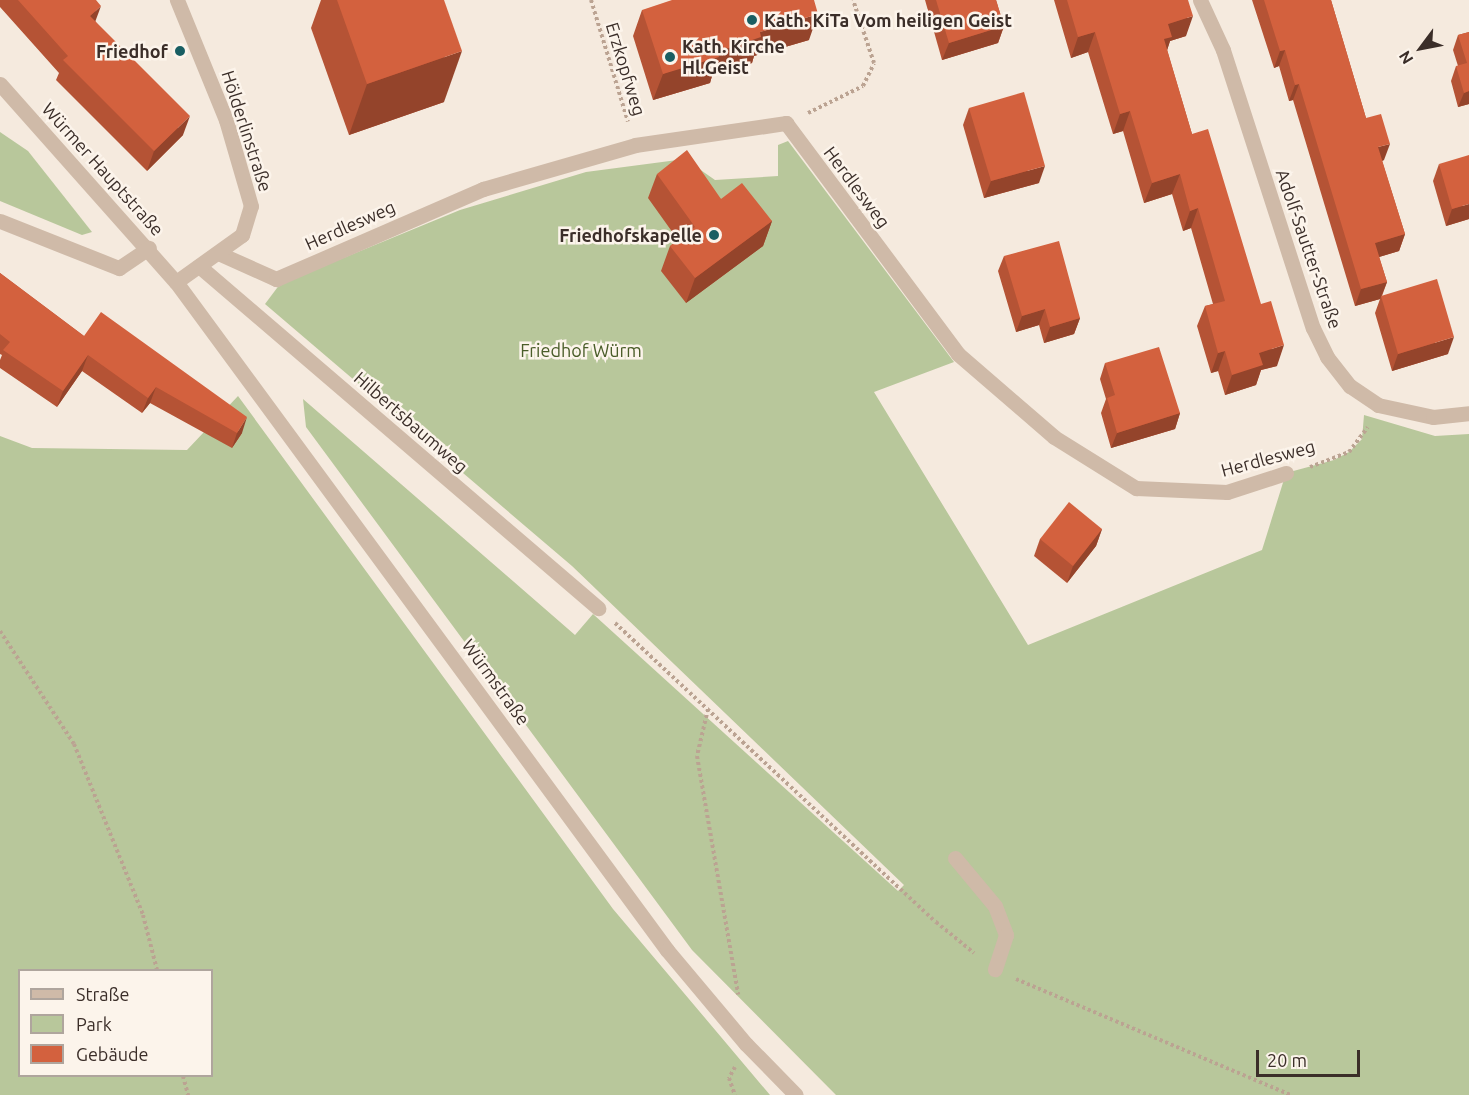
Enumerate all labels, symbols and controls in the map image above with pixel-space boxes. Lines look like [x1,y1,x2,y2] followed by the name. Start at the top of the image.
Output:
[764,9,1012,31] place label: Kath. KiTa Vom heiligen Geist
[745,13,759,27] marker: Kath. KiTa Vom heiligen Geist
[1391,18,1451,78] north arrow
[602,20,650,118] street label: Erzkopfweg
[682,36,785,78] place label: Kath. Kirche Hl.Geist
[96,40,168,62] place label: Friedhof
[173,44,187,58] marker: Friedhof
[1395,48,1417,67] text: N
[663,50,677,64] marker: Kath. Kirche Hl.Geist
[217,68,277,194] street label: Hölderlinstraße
[38,98,168,240] street label: Würmer Hauptstraße
[819,142,895,232] street label: Herdlesweg
[1272,166,1346,332] street label: Adolf-Sautter-Straße
[302,196,398,254] street label: Herdlesweg
[559,224,702,246] place label: Friedhofskapelle
[707,228,721,242] marker: Friedhofskapelle
[520,339,642,361] park label: Friedhof Würm
[350,367,472,477] street label: Hilbertsbaumweg
[1219,435,1317,481] street label: Herdlesweg
[458,635,534,729] street label: Würmstraße
[18,969,213,1077] legend
[76,984,129,1004] text: Straße
[76,1014,112,1034] text: Park
[1259,1038,1362,1076] scale bar
[76,1044,148,1064] text: Gebäude
[1267,1050,1307,1070] text: 20 m

